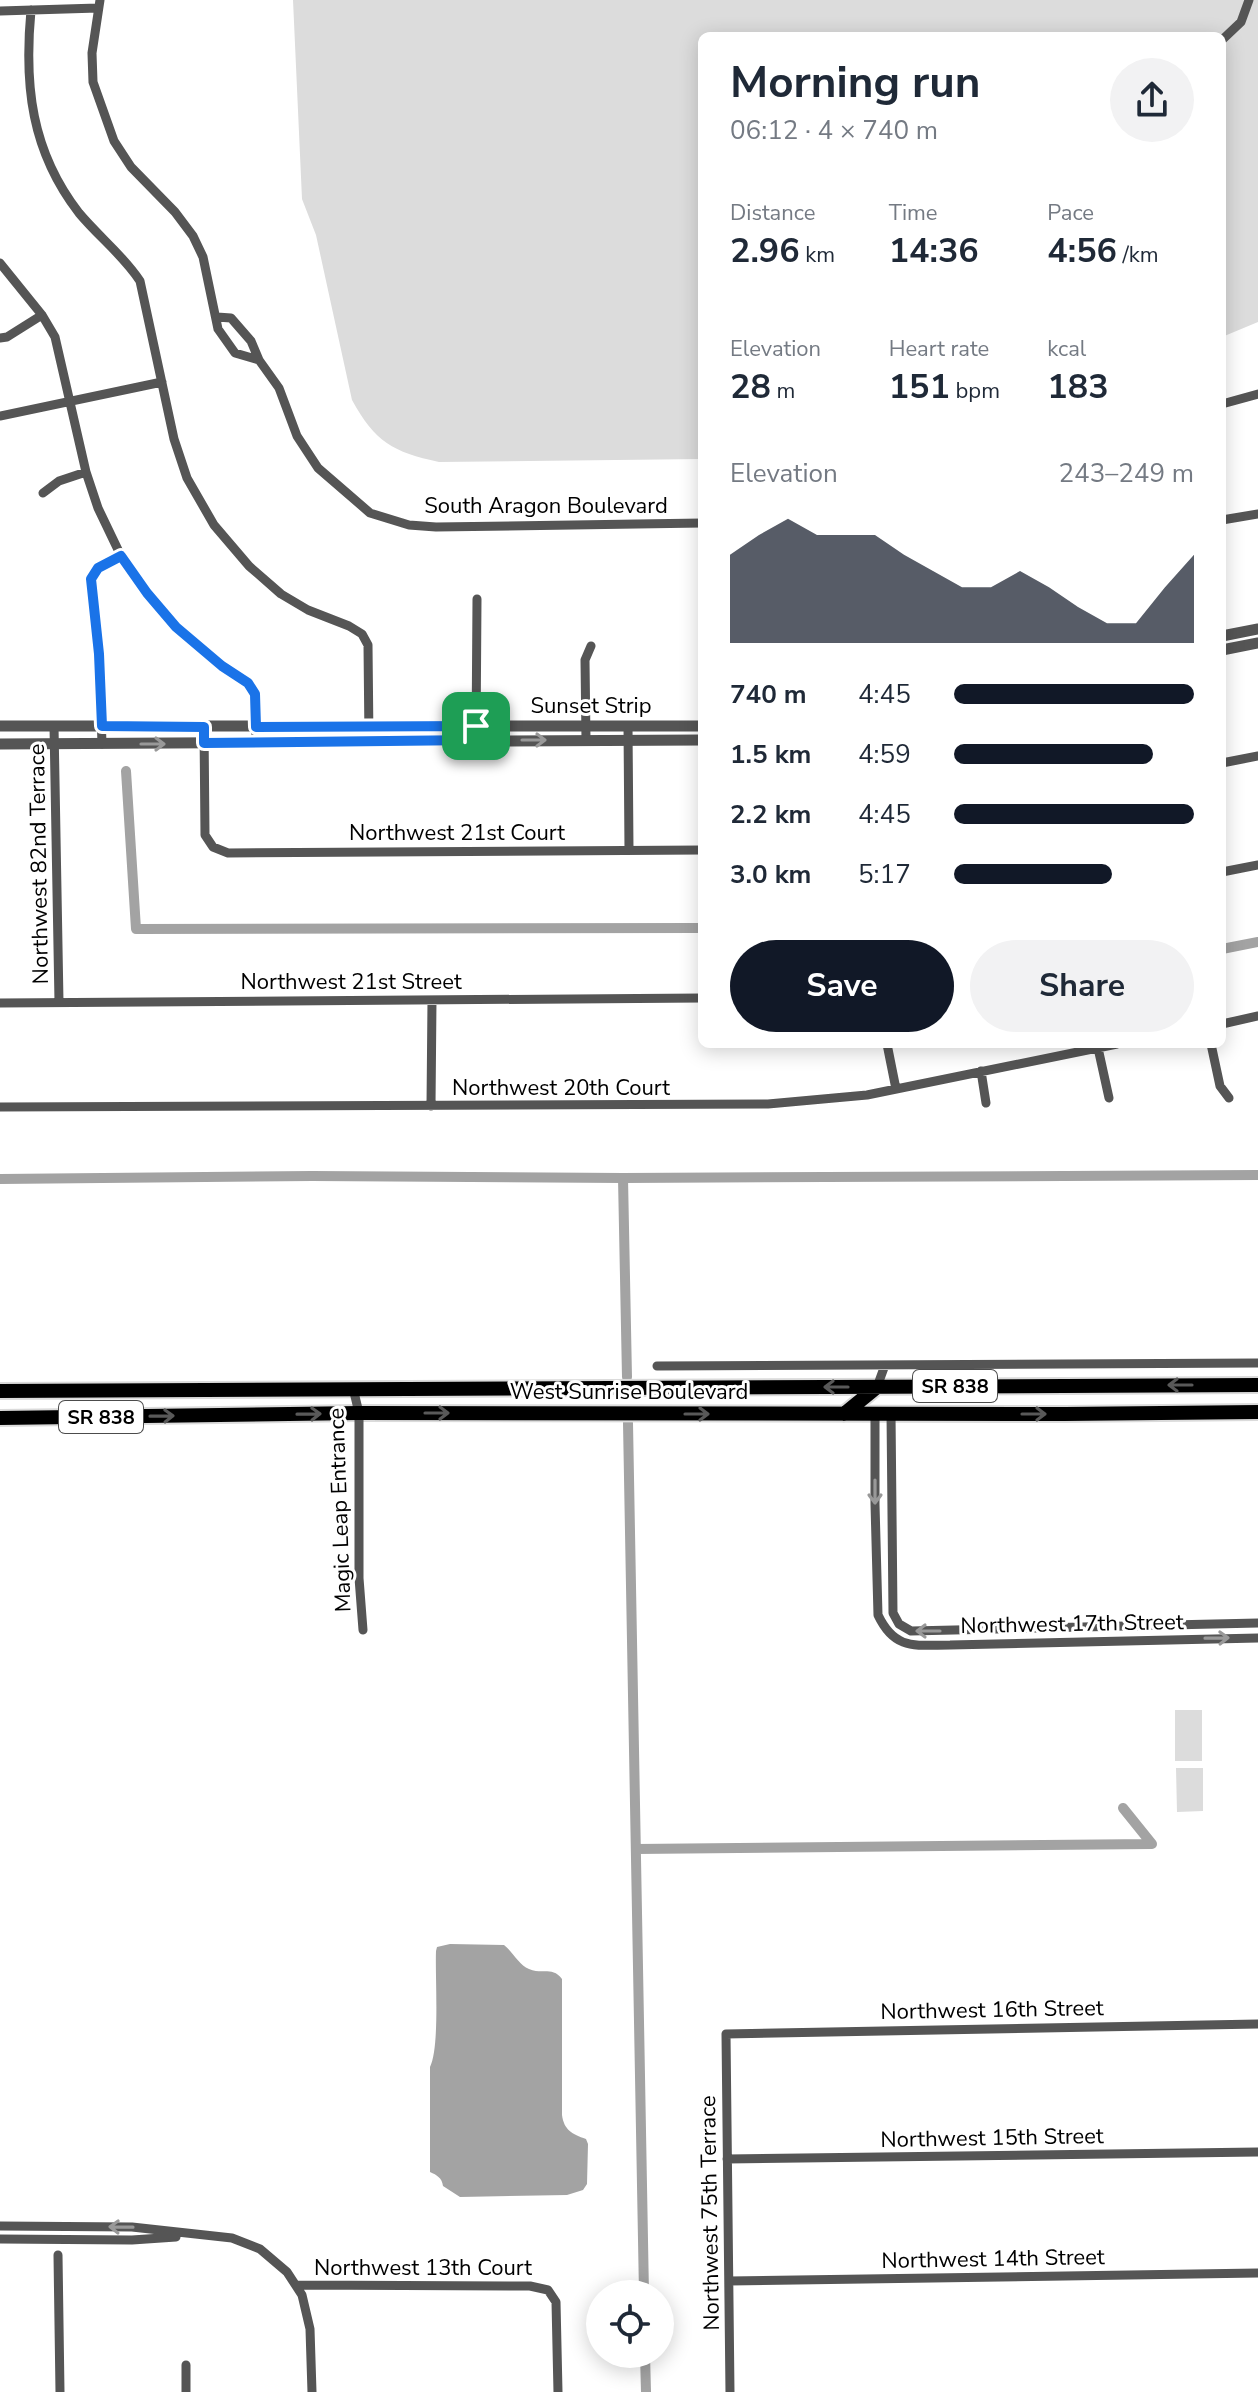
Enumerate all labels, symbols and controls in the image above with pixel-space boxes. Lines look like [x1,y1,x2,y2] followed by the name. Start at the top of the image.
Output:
[730,53,980,113] text: Morning run
[1110,58,1194,142] button: share
[730,113,938,148] text: 06:12 · 4 × 740 m
[730,198,815,228] text: Distance
[889,198,938,228] text: Time
[1047,198,1094,228] text: Pace
[730,228,800,274] text: 2.96
[889,228,979,274] text: 14:36
[1047,228,1117,274] text: 4:56
[800,240,835,270] text: km
[1117,240,1159,270] text: /km
[730,334,821,364] text: Elevation
[889,334,989,364] text: Heart rate
[1047,334,1086,364] text: kcal
[730,364,771,410] text: 28
[889,364,950,410] text: 151
[1047,364,1109,410] text: 183
[771,376,795,406] text: m
[950,376,1000,406] text: bpm
[730,456,838,491] text: Elevation
[1058,456,1194,491] text: 243–249 m
[424,491,668,521] street label: South Aragon Boulevard
[730,677,807,712] text: 740 m
[858,677,911,712] text: 4:45
[531,691,652,721] street label: Sunset Strip
[442,692,510,760] pin
[454,704,498,748] icon: arrive
[520,732,547,748] one-way arrow
[139,736,166,751] one-way arrow
[730,737,811,772] text: 1.5 km
[858,737,911,772] text: 4:59
[22,743,56,985] street label: Northwest 82nd Terrace
[730,797,811,832] text: 2.2 km
[858,797,911,832] text: 4:45
[349,818,565,848] street label: Northwest 21st Court
[730,857,811,892] text: 3.0 km
[858,857,911,892] text: 5:17
[730,940,954,1032] button: Save
[970,940,1194,1032] button: Share
[240,967,462,997] street label: Northwest 21st Street
[452,1073,670,1103] street label: Northwest 20th Court
[913,1370,997,1402] road number: SR 838
[510,1377,748,1407] street label: West Sunrise Boulevard
[1167,1377,1194,1393] one-way arrow
[823,1379,850,1395] one-way arrow
[59,1401,143,1433] road number: SR 838
[423,1405,450,1421] one-way arrow
[295,1406,322,1422] one-way arrow
[683,1406,710,1422] one-way arrow
[1020,1406,1047,1422] one-way arrow
[321,1407,359,1613] street label: Magic Leap Entrance
[148,1408,175,1424] one-way arrow
[867,1478,883,1505] one-way arrow
[960,1607,1184,1641] street label: Northwest 17th Street
[915,1623,942,1639] one-way arrow
[1203,1631,1230,1646] one-way arrow
[880,1993,1104,2027] street label: Northwest 16th Street
[693,2095,727,2331] street label: Northwest 75th Terrace
[880,2121,1104,2155] street label: Northwest 15th Street
[108,2219,135,2235] one-way arrow
[881,2242,1105,2276] street label: Northwest 14th Street
[314,2253,532,2283] street label: Northwest 13th Court
[586,2280,674,2368] map controls
[586,2280,674,2368] button: locate

